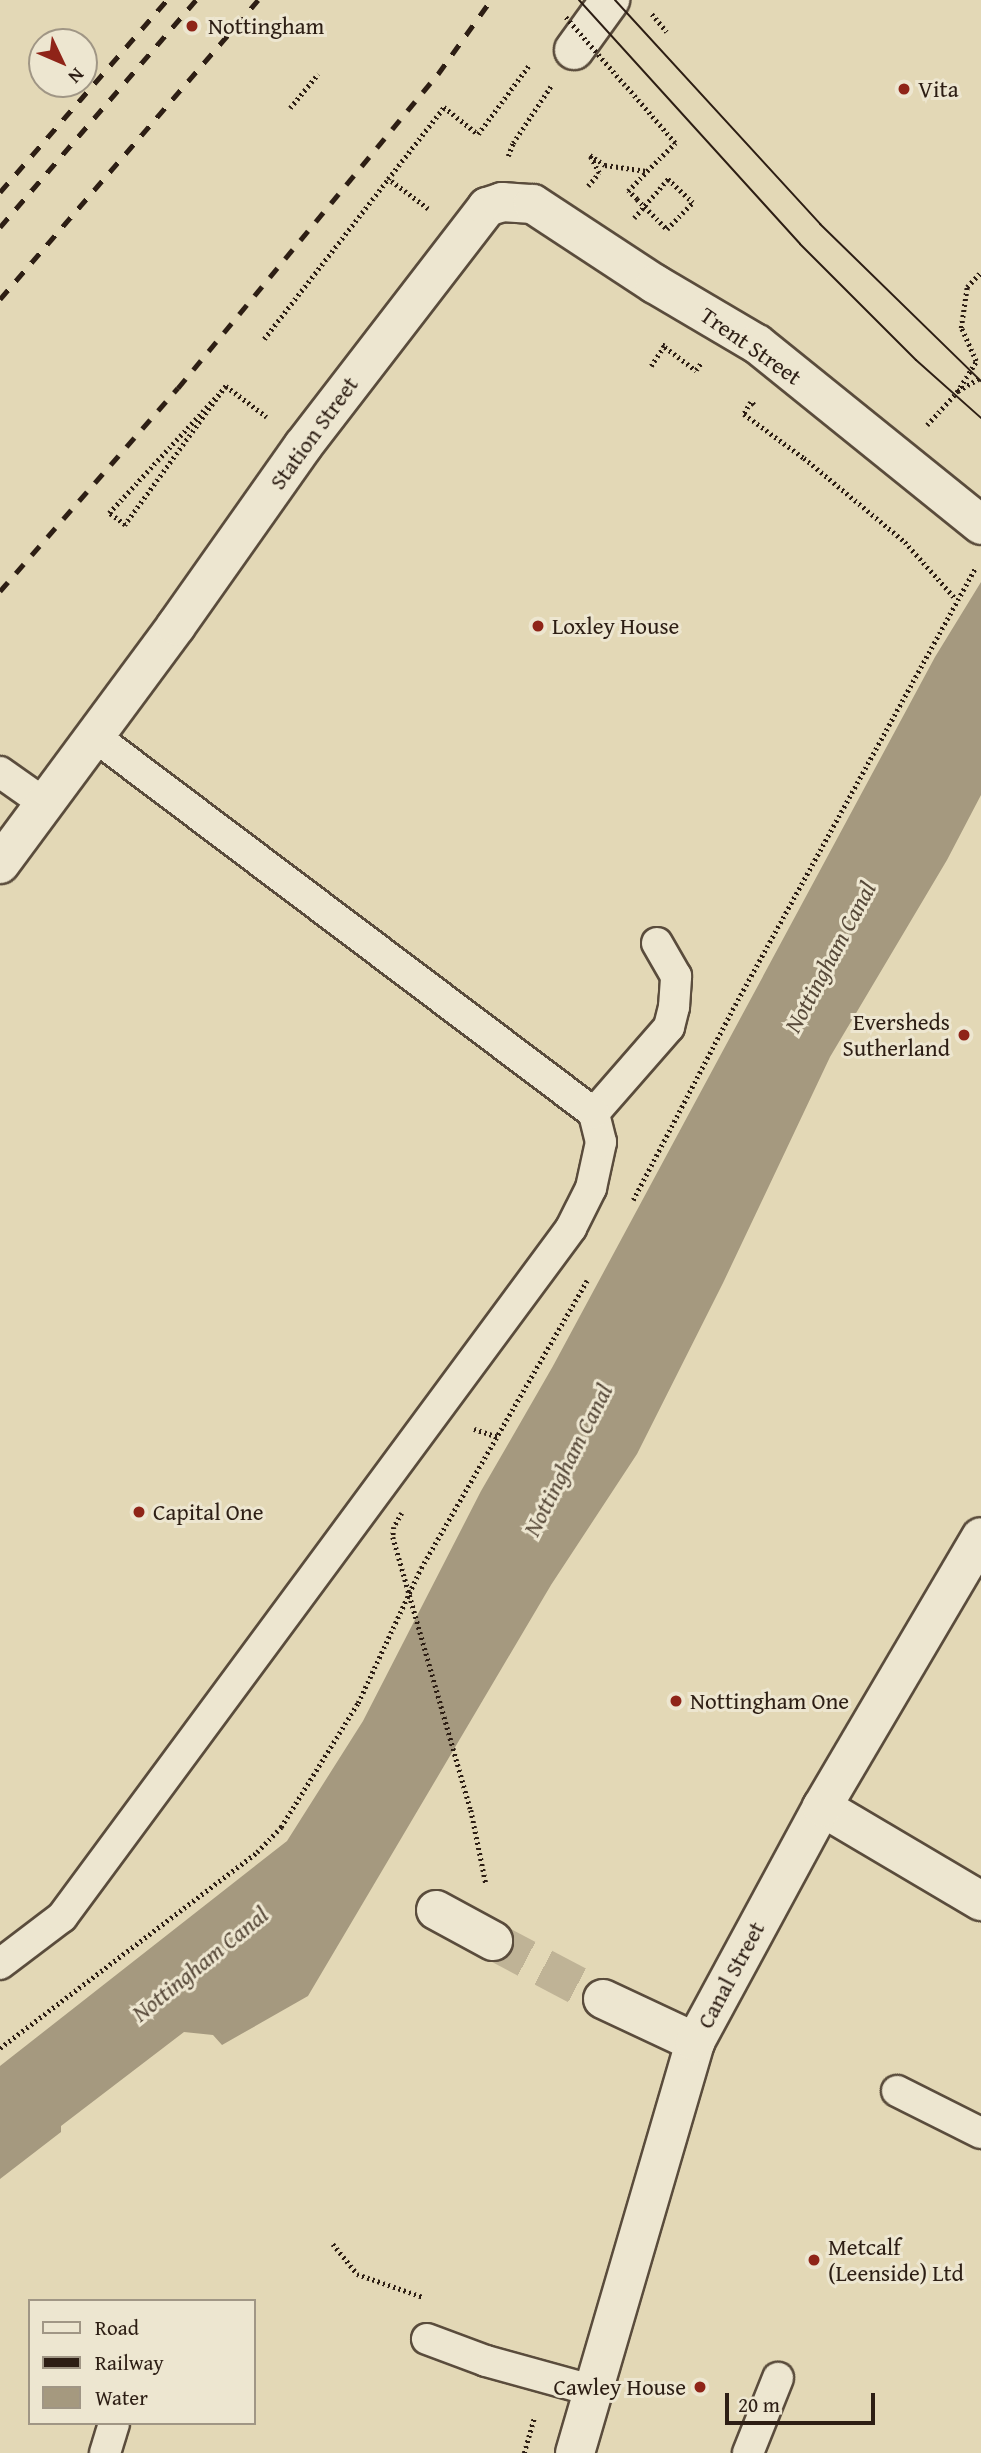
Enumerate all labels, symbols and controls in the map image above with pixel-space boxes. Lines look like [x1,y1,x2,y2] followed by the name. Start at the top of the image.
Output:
[208,12,324,40] place label: Nottingham
[182,16,202,36] marker: Nottingham
[28,28,98,98] north arrow
[62,62,91,90] text: N
[918,75,959,103] place label: Vita
[896,81,912,97] marker: Vita
[695,301,807,391] street label: Trent Street
[264,371,364,495] street label: Station Street
[552,612,679,640] place label: Loxley House
[530,618,546,634] marker: Loxley House
[778,877,882,1037] water label: Nottingham Canal
[843,1008,950,1062] place label: Eversheds Sutherland
[956,1027,972,1043] marker: Eversheds Sutherland
[517,1379,619,1541] water label: Nottingham Canal
[153,1498,263,1526] place label: Capital One
[131,1504,147,1520] marker: Capital One
[690,1687,849,1715] place label: Nottingham One
[668,1693,684,1709] marker: Nottingham One
[126,1900,274,2028] water label: Nottingham Canal
[691,1917,771,2033] street label: Canal Street
[828,2233,964,2287] place label: Metcalf (Leenside) Ltd
[806,2252,822,2268] marker: Metcalf (Leenside) Ltd
[28,2299,256,2425] legend
[95,2312,139,2343] text: Road
[95,2347,164,2378] text: Railway
[554,2373,686,2401] place label: Cawley House
[692,2379,708,2395] marker: Cawley House
[729,2380,880,2424] scale bar
[95,2382,148,2413] text: Water
[738,2389,780,2420] text: 20 m

